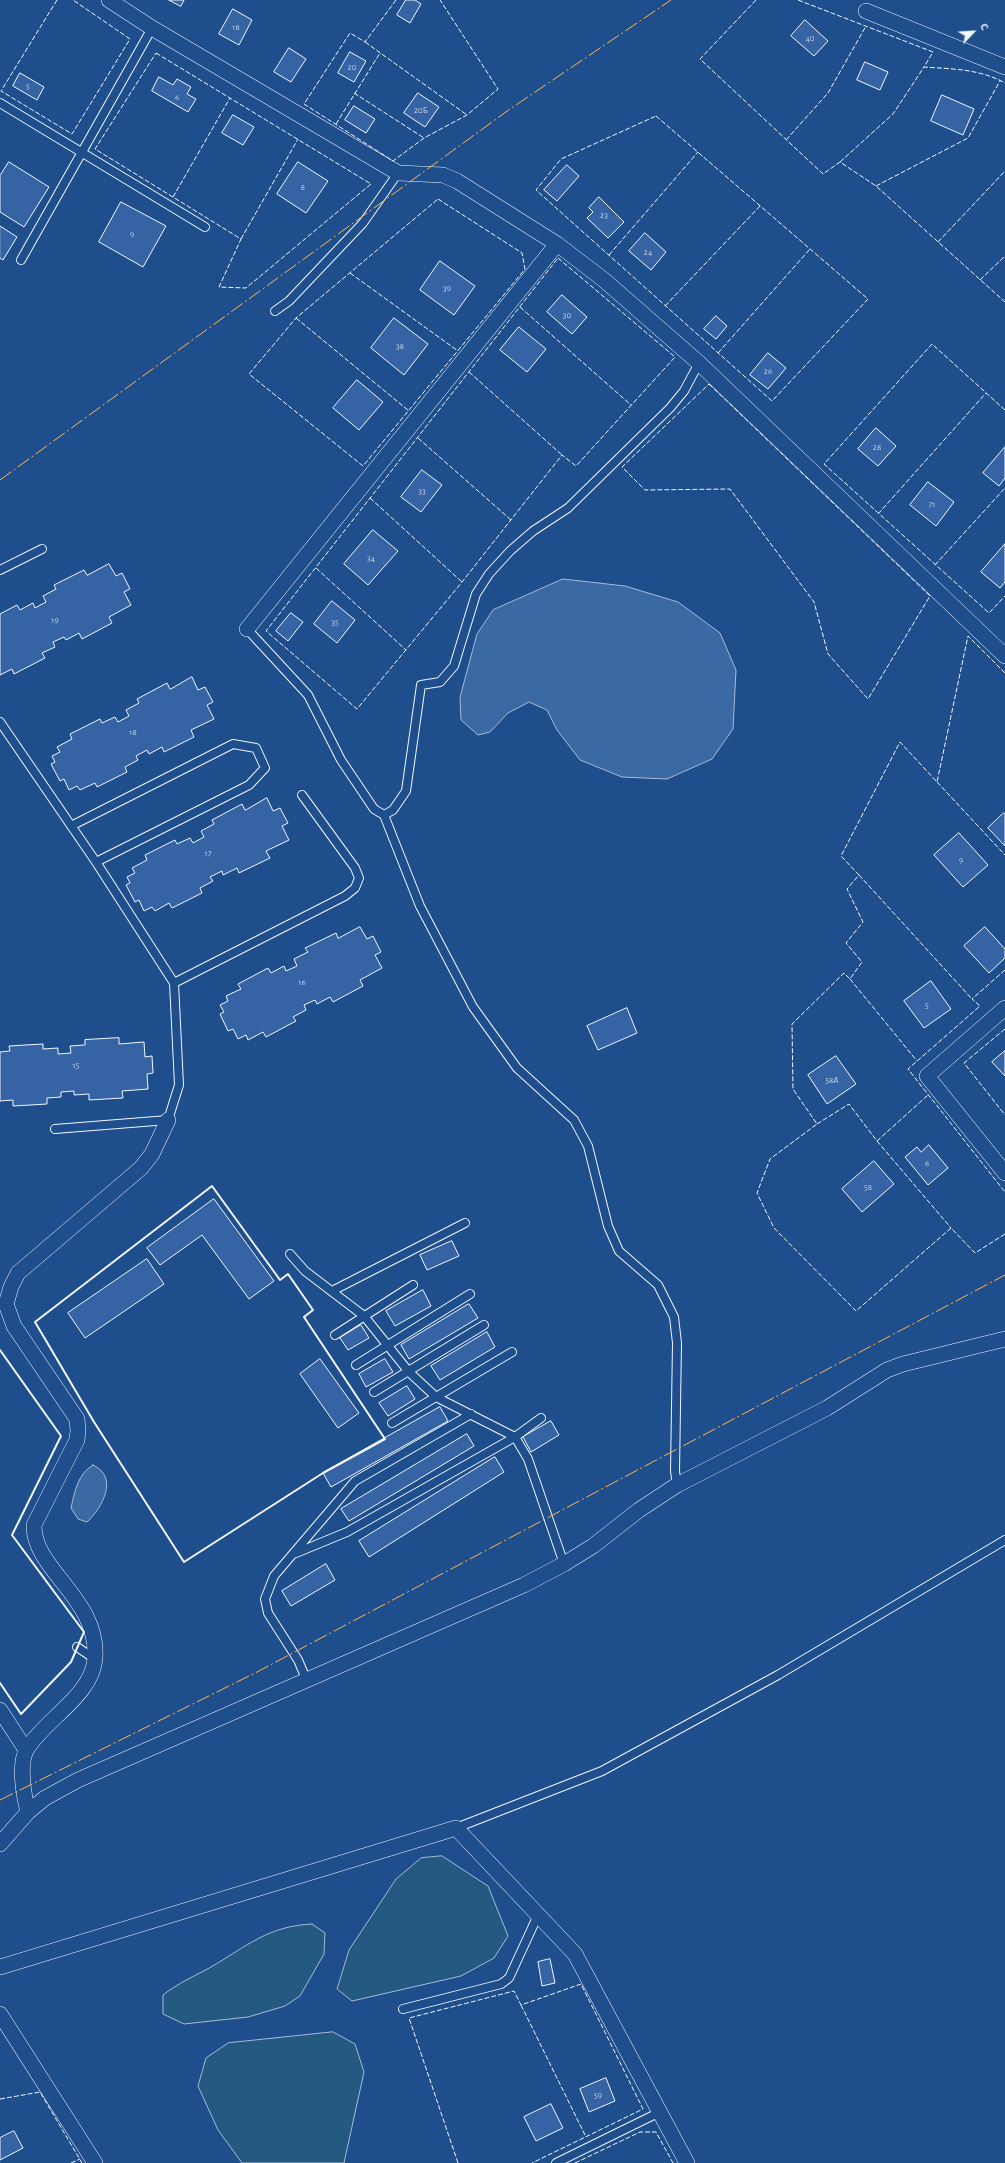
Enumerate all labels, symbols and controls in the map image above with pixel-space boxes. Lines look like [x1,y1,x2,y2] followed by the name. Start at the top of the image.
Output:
[953,12,993,52] north arrow
[232,22,240,32] house number: 18
[978,22,991,32] text: С
[805,33,815,43] house number: 40
[348,62,356,72] house number: 20
[26,81,30,91] house number: 5
[175,92,179,102] house number: 6
[414,105,428,115] house number: 20Б
[301,182,305,192] house number: 8
[600,210,608,220] house number: 23
[130,229,134,239] house number: 9
[644,247,652,257] house number: 24
[443,283,451,293] house number: 39
[563,310,571,320] house number: 30
[396,341,404,351] house number: 38
[764,366,772,376] house number: 26
[873,442,881,452] house number: 28
[418,486,426,496] house number: 33
[929,499,935,509] house number: 71
[367,553,375,563] house number: 34
[51,615,59,625] house number: 19
[331,617,339,627] house number: 35
[129,727,137,737] house number: 18
[205,848,211,858] house number: 17
[959,855,963,865] house number: 9
[298,977,306,987] house number: 16
[925,1000,929,1010] house number: 5
[73,1060,79,1070] house number: 15
[825,1075,839,1085] house number: 58А
[925,1158,929,1168] house number: 6
[864,1182,872,1192] house number: 58
[594,2090,602,2100] house number: 59

